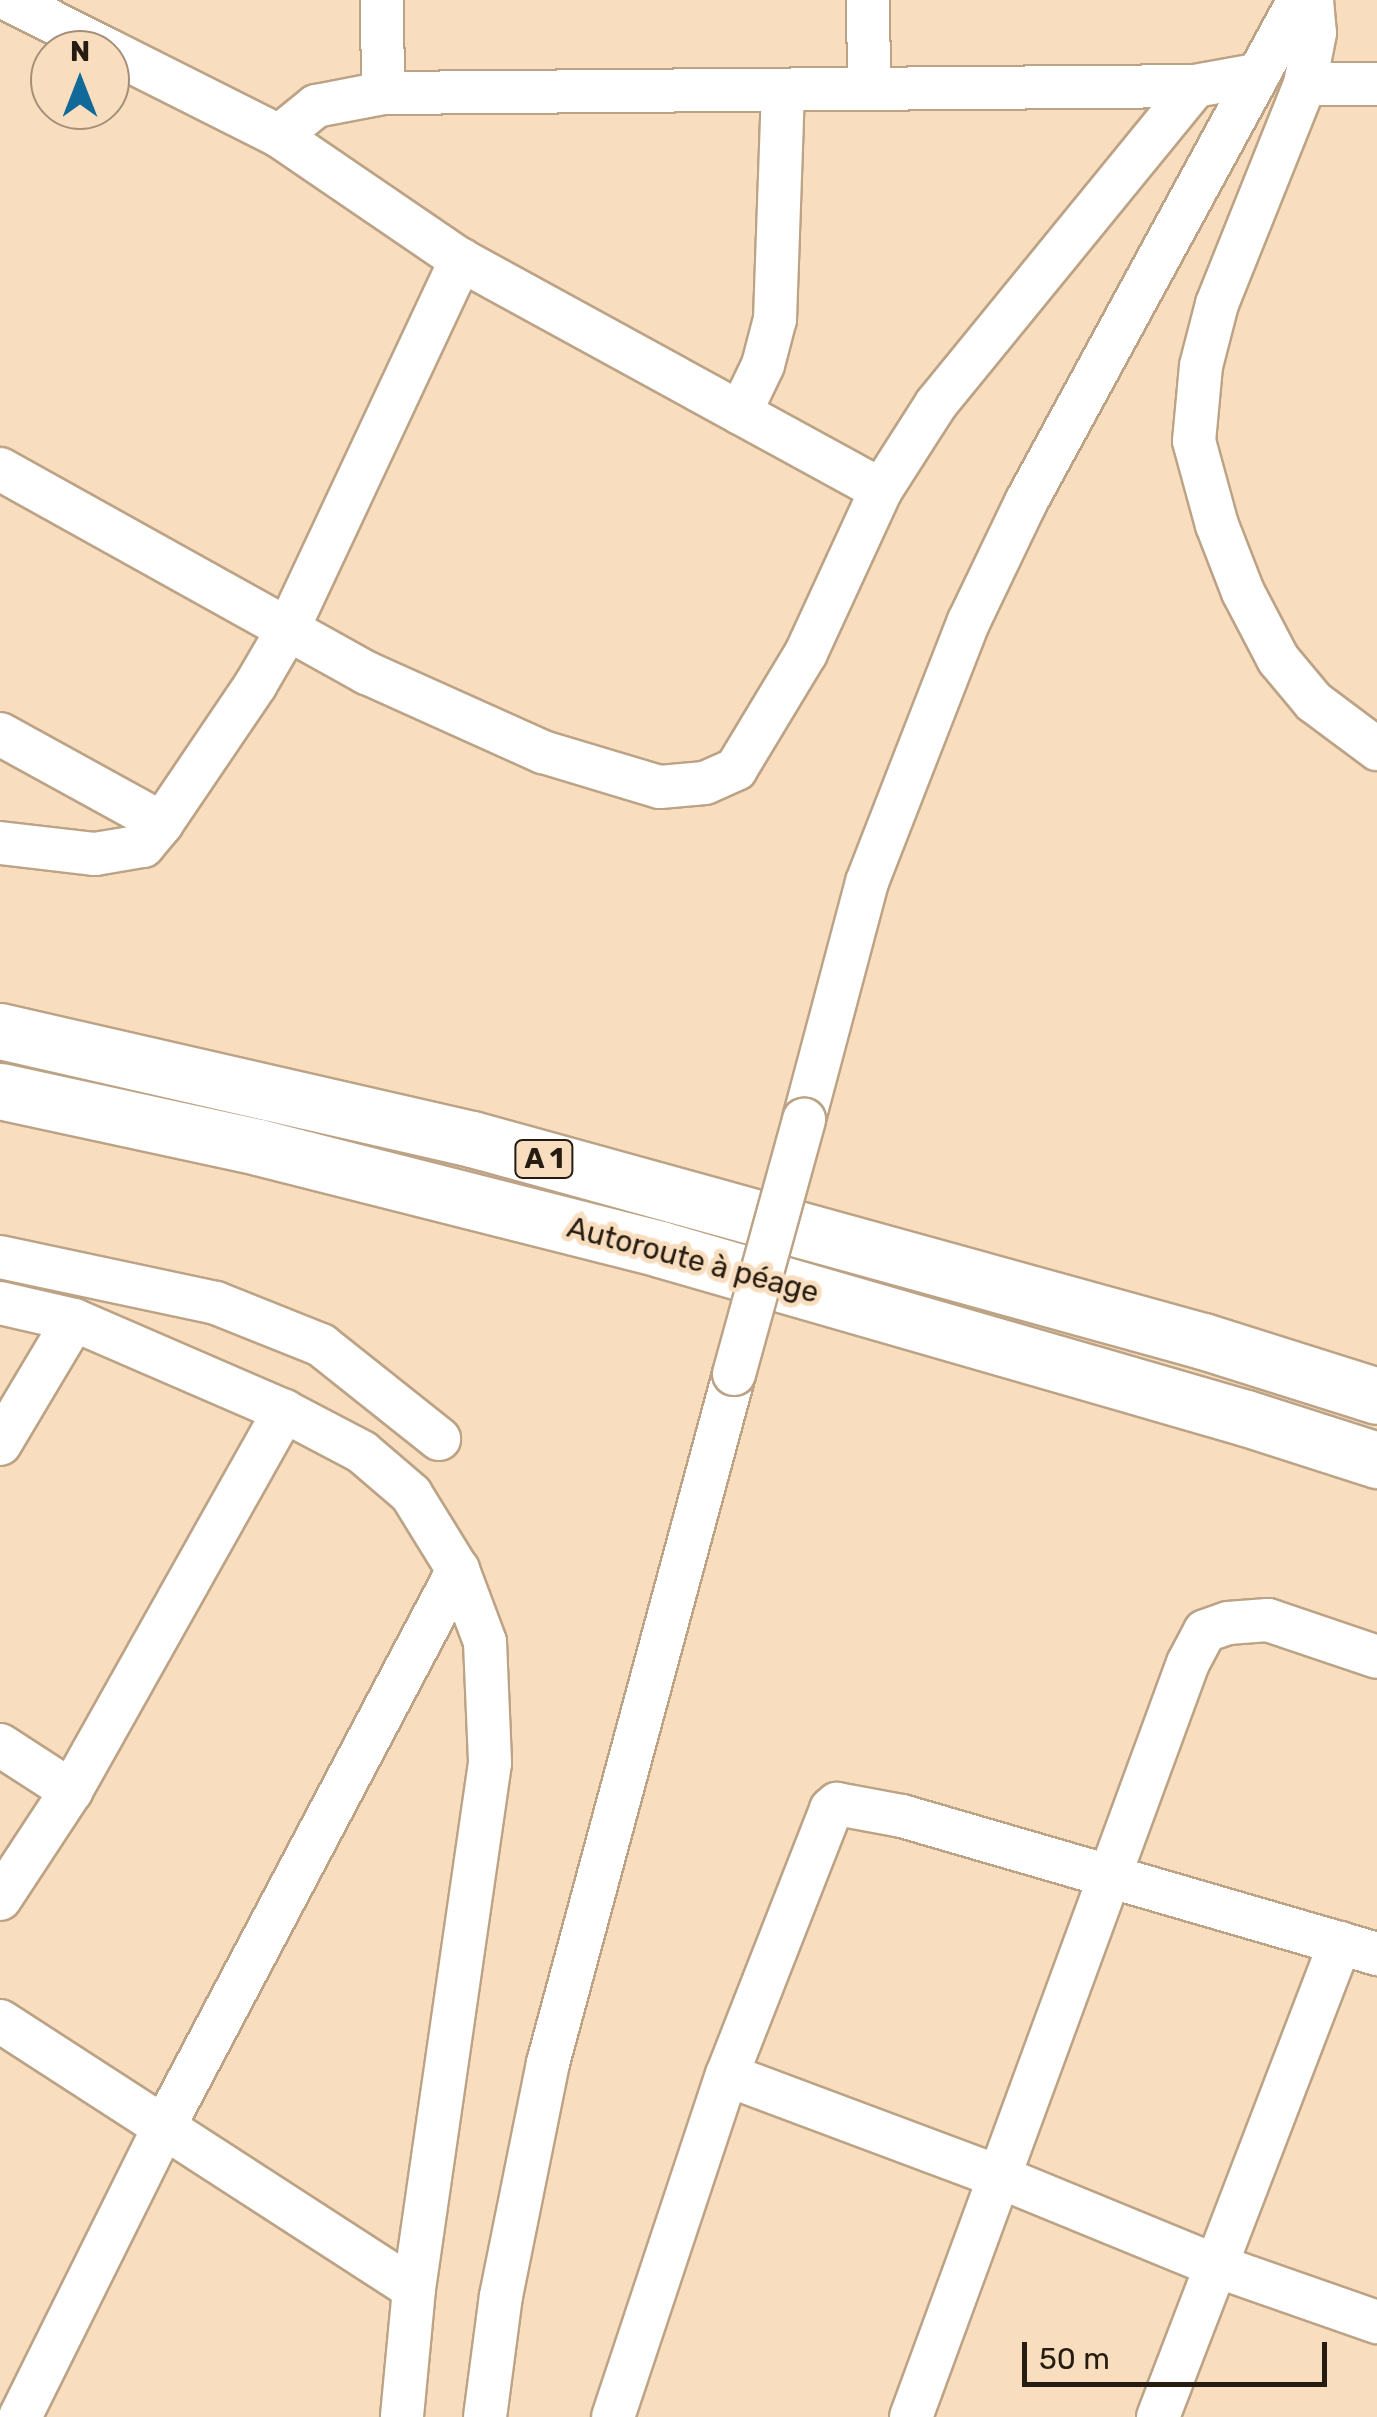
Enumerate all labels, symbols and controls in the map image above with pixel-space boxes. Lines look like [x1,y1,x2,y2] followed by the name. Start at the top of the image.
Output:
[30,30,130,130] north arrow
[70,35,90,68] text: N
[514,1136,574,1182] road number: A 1
[563,1209,823,1311] street label: Autoroute à péage
[1027,2322,1332,2384] scale bar
[1039,2341,1110,2377] text: 50 m

